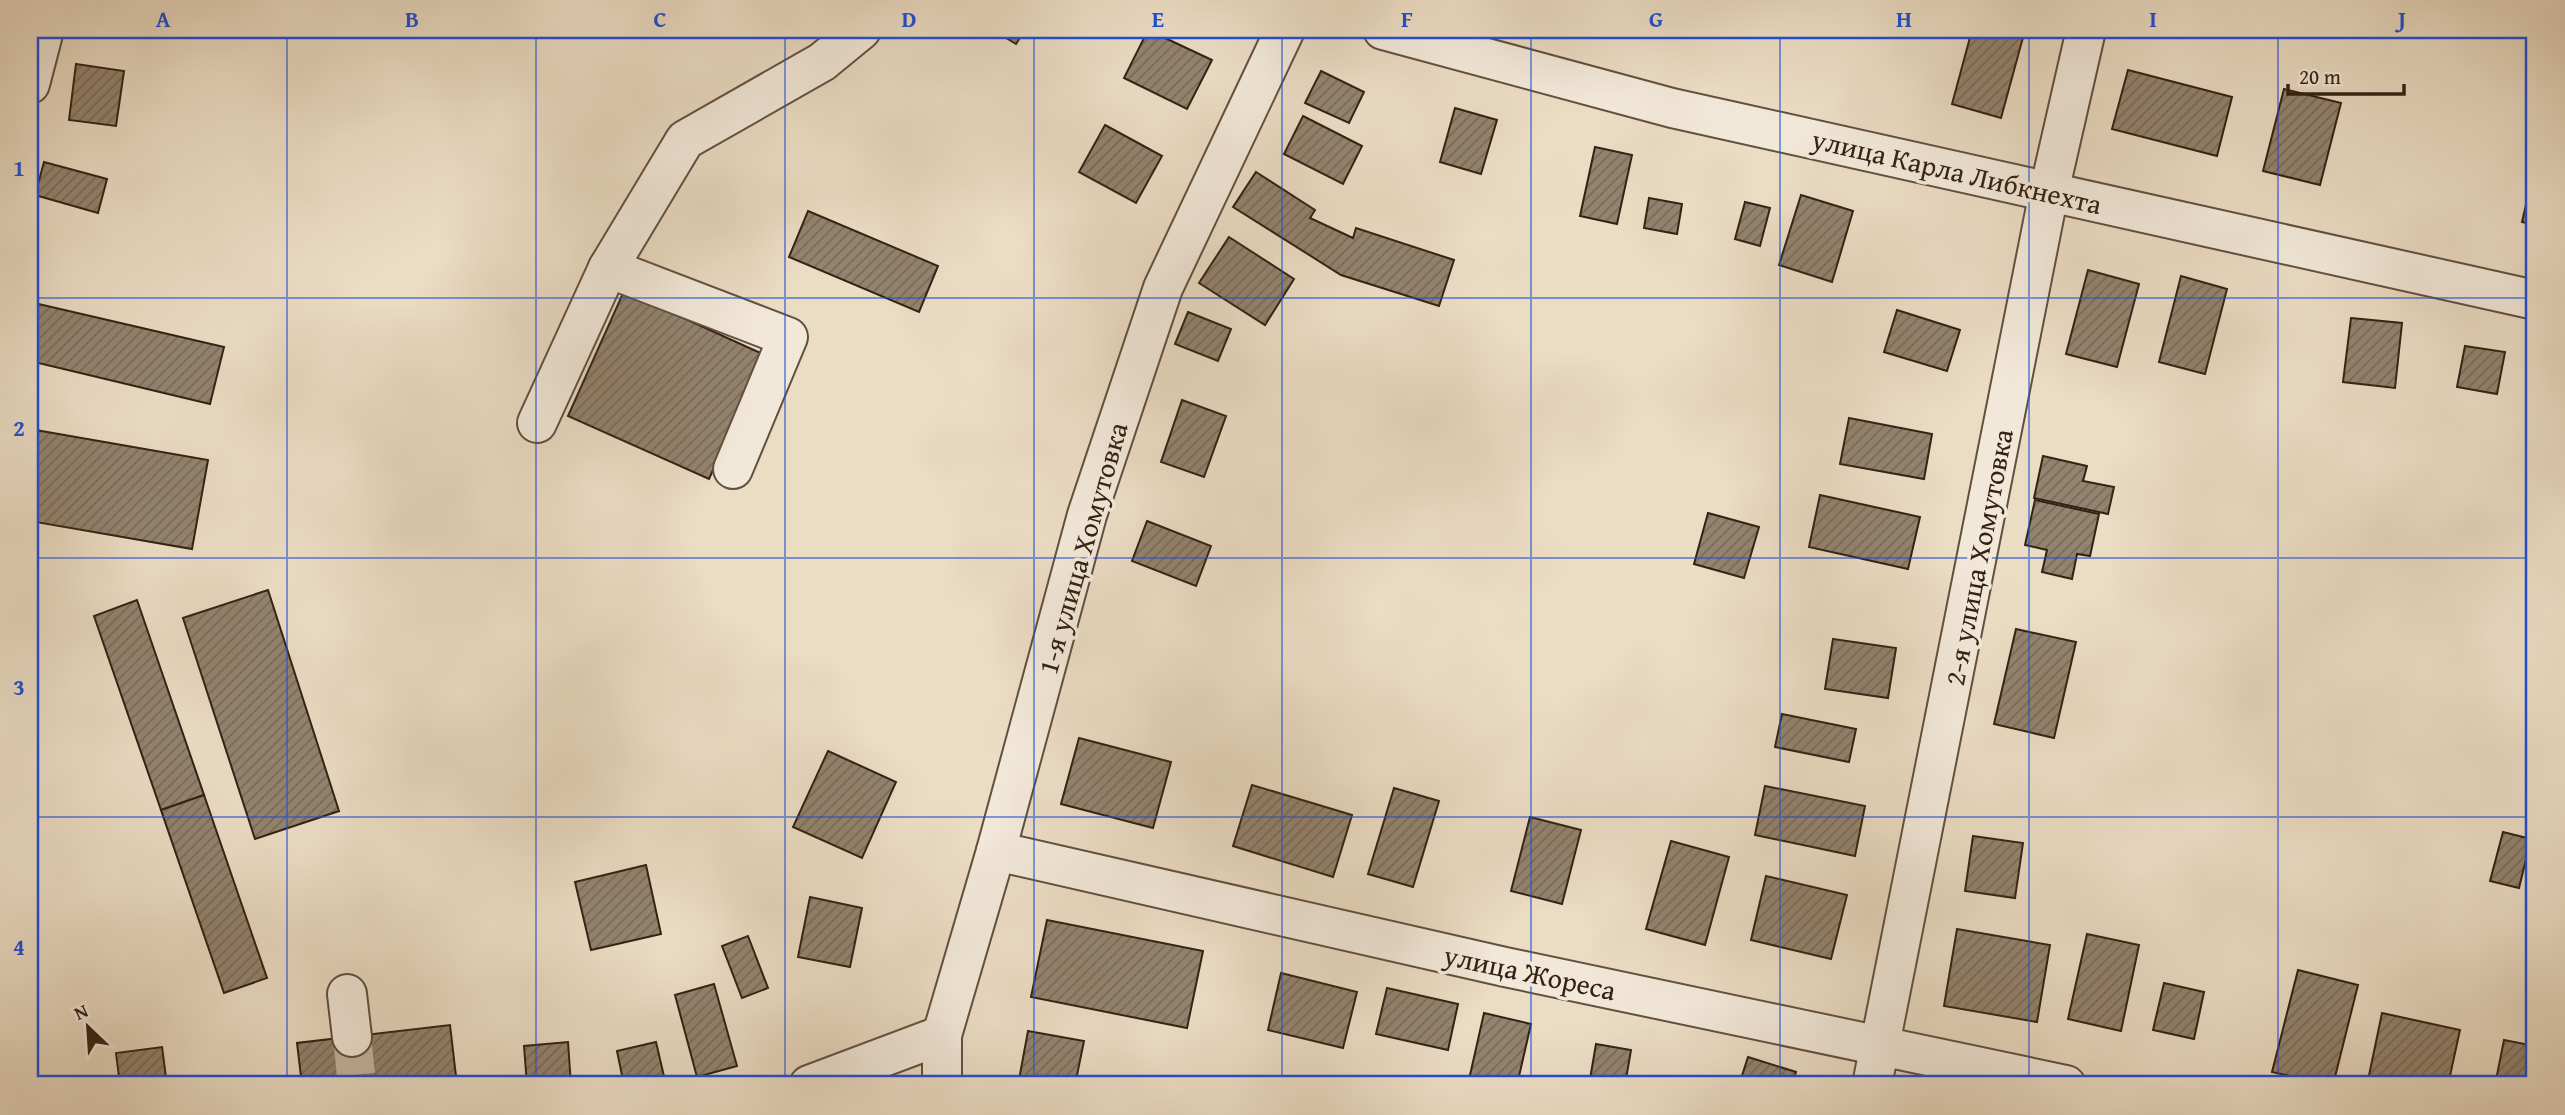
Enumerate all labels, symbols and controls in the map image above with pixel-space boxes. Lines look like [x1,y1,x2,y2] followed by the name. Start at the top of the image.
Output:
[156,2,171,35] text: A
[405,2,419,35] text: B
[653,2,667,35] text: C
[902,2,917,35] text: D
[1152,2,1164,35] text: E
[1401,2,1413,35] text: F
[1649,2,1663,35] text: G
[1896,2,1912,35] text: H
[2149,2,2157,35] text: I
[2394,2,2406,35] text: J
[2288,52,2404,96] scale bar
[2299,61,2341,92] text: 20 m
[1807,117,2107,224] street label: улица Карла Либкнехта
[13,151,25,184] text: 1
[13,411,25,444] text: 2
[1026,416,1138,679] street label: 1-я улица Хомутовка
[1933,425,2023,689] street label: 2-я улица Хомутовка
[13,670,25,703] text: 3
[13,930,25,963] text: 4
[1439,934,1620,1010] street label: улица Жореса
[52,992,122,1062] north arrow
[69,996,93,1027] text: N

